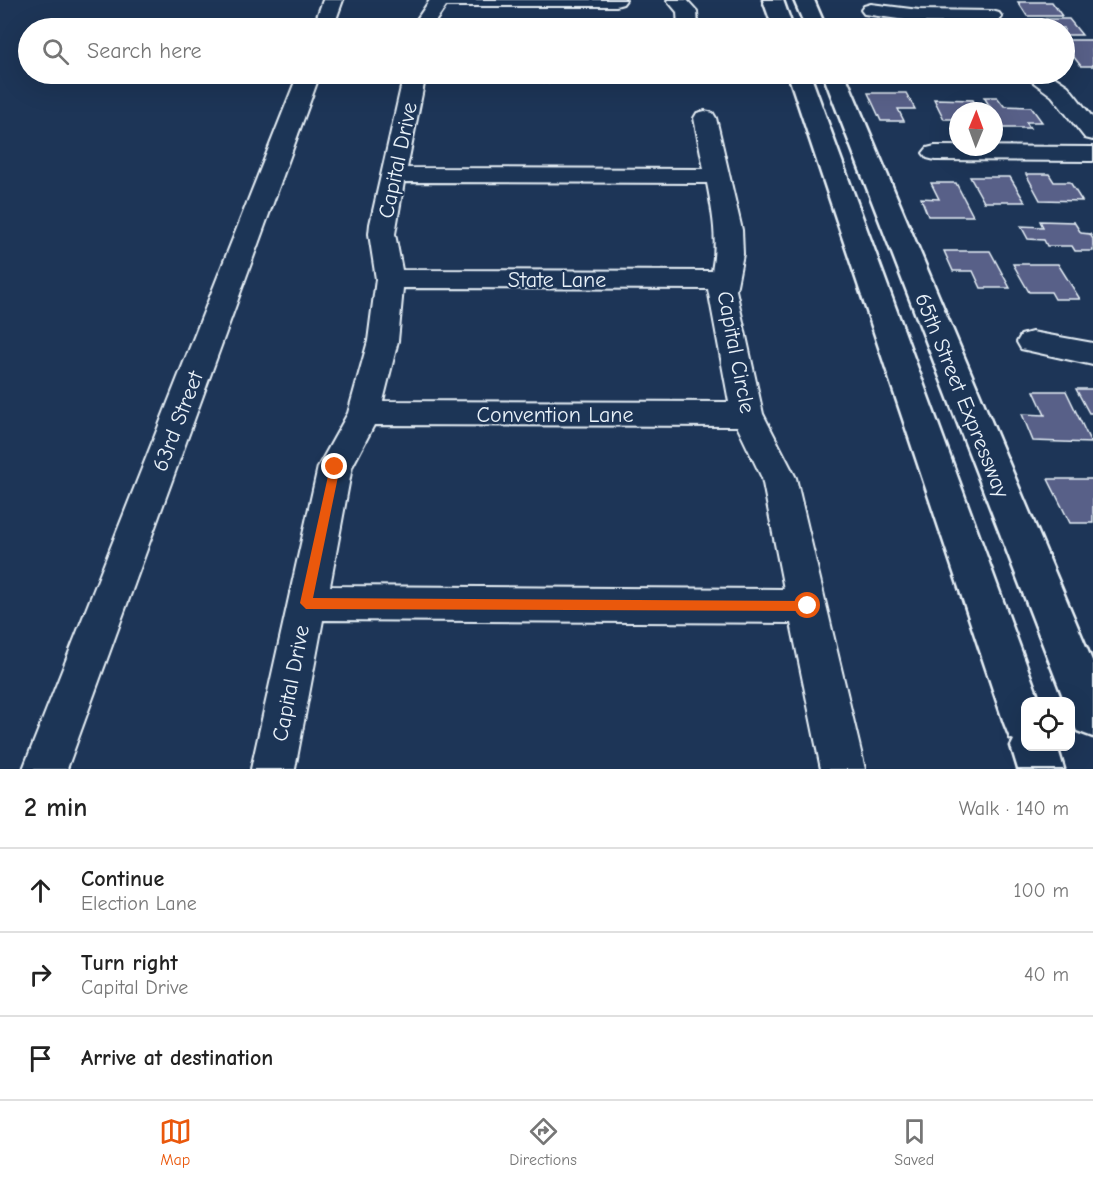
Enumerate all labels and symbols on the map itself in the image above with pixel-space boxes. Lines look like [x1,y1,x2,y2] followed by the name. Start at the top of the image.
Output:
[373,100,423,221] street label: Capital Drive
[949,102,1003,156] north arrow
[508,267,606,293] street label: State Lane
[711,289,761,415] street label: Capital Circle
[909,289,1015,502] street label: 65th Street Expressway
[147,367,209,475] street label: 63rd Street
[477,402,633,428] street label: Convention Lane
[321,453,347,479] route end
[794,592,820,618] route start
[267,623,315,744] street label: Capital Drive

